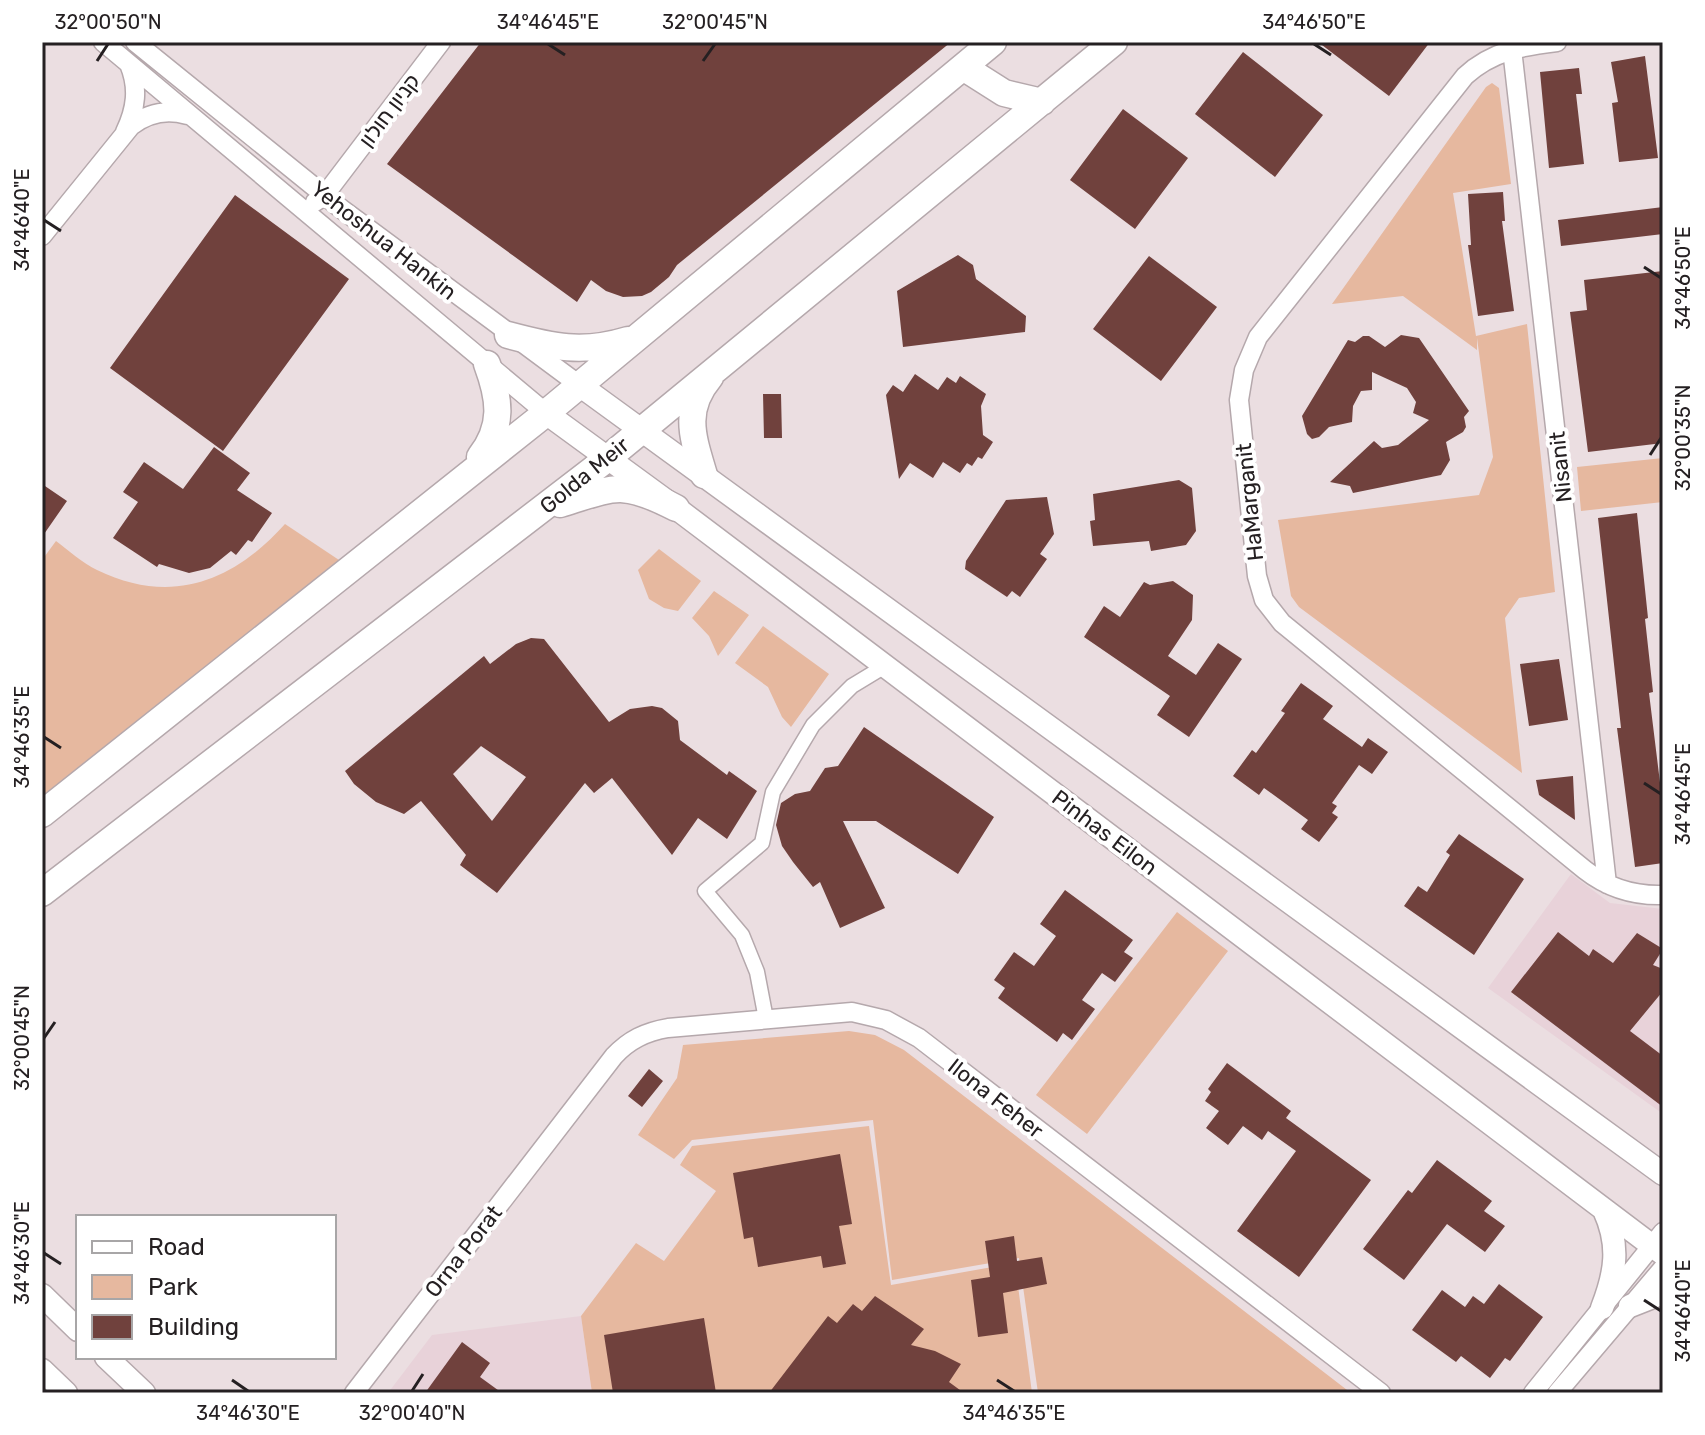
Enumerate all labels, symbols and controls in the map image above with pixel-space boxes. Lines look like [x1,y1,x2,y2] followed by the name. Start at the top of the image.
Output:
[54,10,162,34] text: 32°00'50"N
[497,10,599,34] text: 34°46'45"E
[662,10,768,34] text: 32°00'45"N
[1262,10,1366,34] text: 34°46'50"E
[353,68,426,153] street label: קניון חולון
[10,168,34,272] text: 34°46'40"E
[306,175,462,306] street label: Yehoshua Hankin
[1671,226,1695,330] text: 34°46'50"E
[1671,385,1695,491] text: 32°00'35"N
[1543,430,1578,504] street label: Nisanit
[534,431,635,520] street label: Golda Meir
[1230,441,1269,562] street label: HaMarganit
[10,686,34,788] text: 34°46'35"E
[1671,743,1695,845] text: 34°46'45"E
[1047,784,1163,881] street label: Pinhas Eilon
[10,985,34,1091] text: 32°00'45"N
[943,1053,1049,1144] street label: Ilona Feher
[419,1200,508,1303] street label: Orna Porat
[10,1201,34,1305] text: 34°46'30"E
[76,1215,336,1359] legend
[148,1233,205,1261] text: Road
[1671,1259,1695,1363] text: 34°46'40"E
[148,1273,199,1301] text: Park
[148,1313,239,1341] text: Building
[196,1401,300,1425] text: 34°46'30"E
[359,1401,465,1425] text: 32°00'40"N
[963,1401,1065,1425] text: 34°46'35"E

